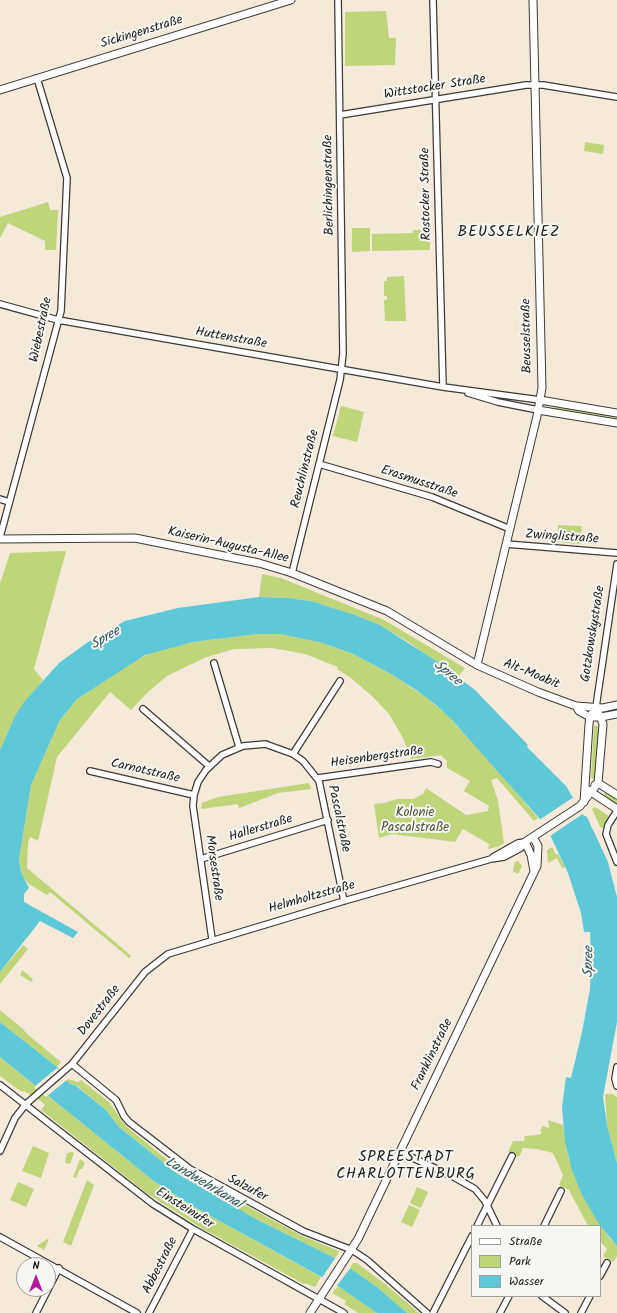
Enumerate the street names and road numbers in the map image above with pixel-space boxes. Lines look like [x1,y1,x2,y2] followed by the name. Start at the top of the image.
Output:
[99,13,185,53] street label: Sickingenstraße
[383,72,487,104] street label: Wittstocker Straße
[321,134,339,236] street label: Berlichingenstraße
[418,147,436,241] street label: Rostocker Straße
[27,296,57,364] street label: Wiebestraße
[520,298,536,374] street label: Beusselstraße
[194,325,268,353] street label: Huttenstraße
[289,428,323,510] street label: Reuchlinstraße
[378,463,460,503] street label: Erasmusstraße
[166,524,290,568] street label: Kaiserin-Augusta-Allee
[525,528,599,548] street label: Zwinglistraße
[579,585,609,683] street label: Gotzkowskystraße
[501,657,561,693] street label: Alt-Moabit
[330,744,424,772] street label: Heisenbergstraße
[109,756,181,788] street label: Carnotstraße
[323,784,353,854] street label: Pascalstraße
[227,812,295,846] street label: Hallerstraße
[201,834,225,902] street label: Morsestraße
[267,878,357,918] street label: Helmholtzstraße
[75,983,125,1039] street label: Dovestraße
[409,1017,457,1093] street label: Franklinstraße
[224,1172,270,1206] street label: Salzufer
[152,1185,216,1233] street label: Einsteinufer
[140,1235,182,1297] street label: Abbestraße

